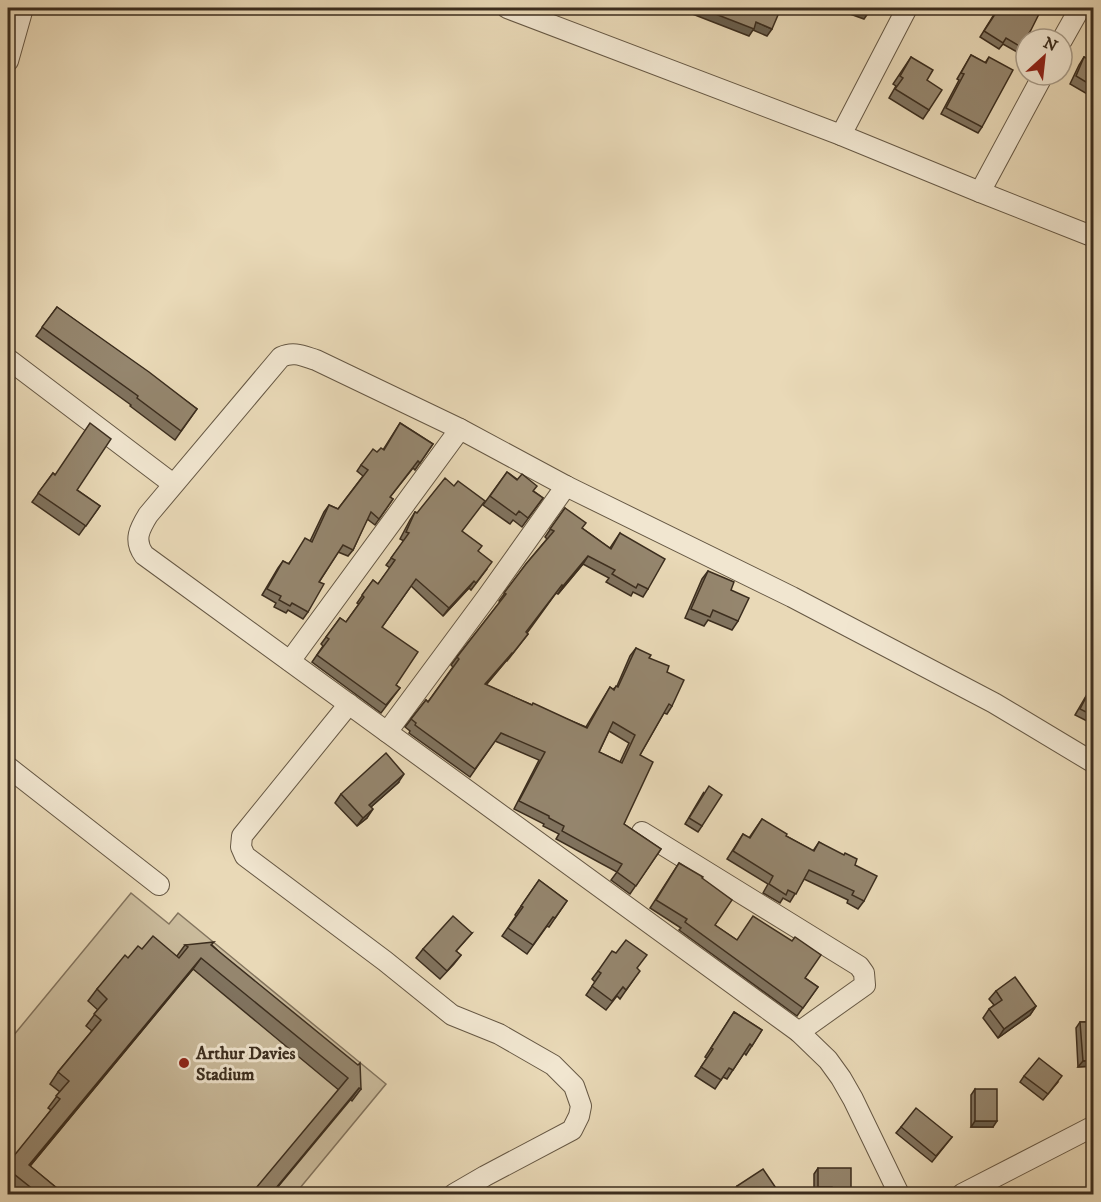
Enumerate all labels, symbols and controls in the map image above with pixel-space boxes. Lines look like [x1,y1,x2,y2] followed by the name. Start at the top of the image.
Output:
[1014,27,1074,87] north arrow
[1040,33,1061,56] text: N
[195,1043,296,1086] place label: Arthur Davies Stadium
[177,1056,191,1070] marker: Arthur Davies Stadium

